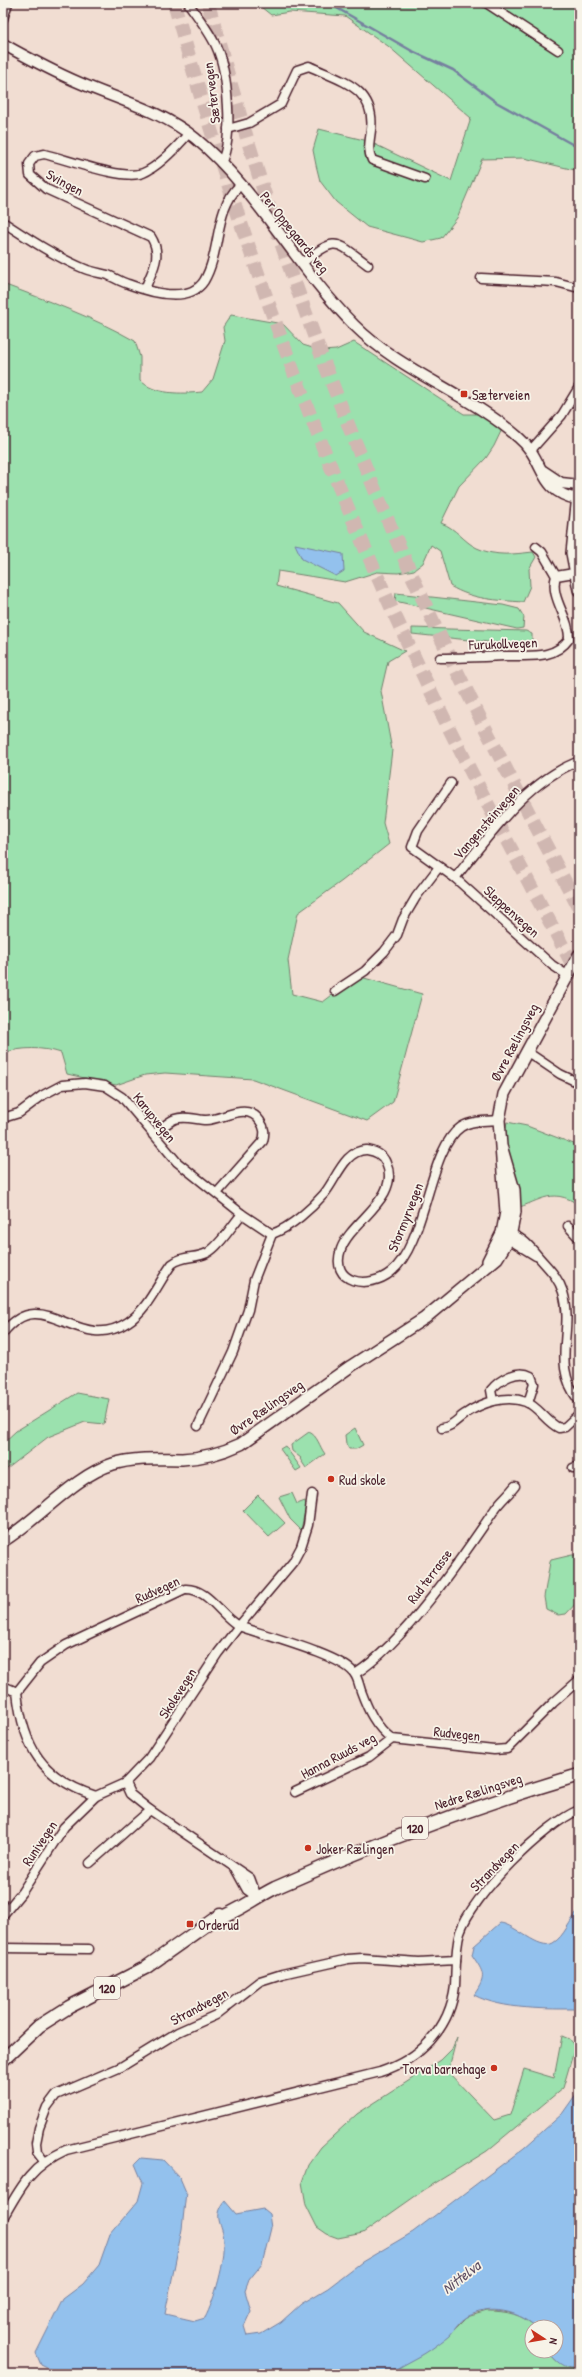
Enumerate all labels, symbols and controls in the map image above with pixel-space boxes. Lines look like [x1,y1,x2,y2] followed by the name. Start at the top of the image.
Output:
[198,61,225,124] street label: Sætervegen
[43,164,87,201] street label: Svingen
[255,187,334,278] street label: Per Oppegaards veg
[472,385,530,404] place label: Sæterveien
[459,389,469,399] marker: Sæterveien
[467,632,538,655] street label: Furukollvegen
[449,781,524,864] street label: Vangensteinvegen
[479,881,544,942] street label: Sleppenvegen
[485,1000,543,1085] street label: Øvre Rælingsveg
[128,1088,181,1147] street label: Karupvegen
[383,1180,428,1255] street label: Stormyrvegen
[225,1375,307,1440] street label: Øvre Rælingsveg
[339,1470,386,1489] place label: Rud skole
[326,1474,336,1484] marker: Rud skole
[402,1545,456,1607] street label: Rud terrasse
[132,1571,183,1608] street label: Rudvegen
[154,1664,201,1722] street label: Skolevegen
[433,1721,481,1746] street label: Rudvegen
[297,1727,379,1784] street label: Hanna Ruuds veg
[432,1768,524,1815] street label: Nedre Rælingsveg
[17,1817,62,1870] street label: Runivegen
[402,1817,428,1839] road number: 120
[465,1837,524,1896] street label: Strandvegen
[316,1839,394,1859] place label: Joker Rælingen
[303,1843,313,1853] marker: Joker Rælingen
[198,1915,239,1934] place label: Orderud
[185,1919,195,1929] marker: Orderud
[94,1977,120,1999] road number: 120
[167,1983,232,2030] street label: Strandvegen
[402,2059,486,2079] place label: Torva barnehage
[489,2063,499,2073] marker: Torva barnehage
[437,2254,486,2299] water label: Nittelva
[524,2319,564,2359] north arrow
[546,2337,561,2346] text: N

